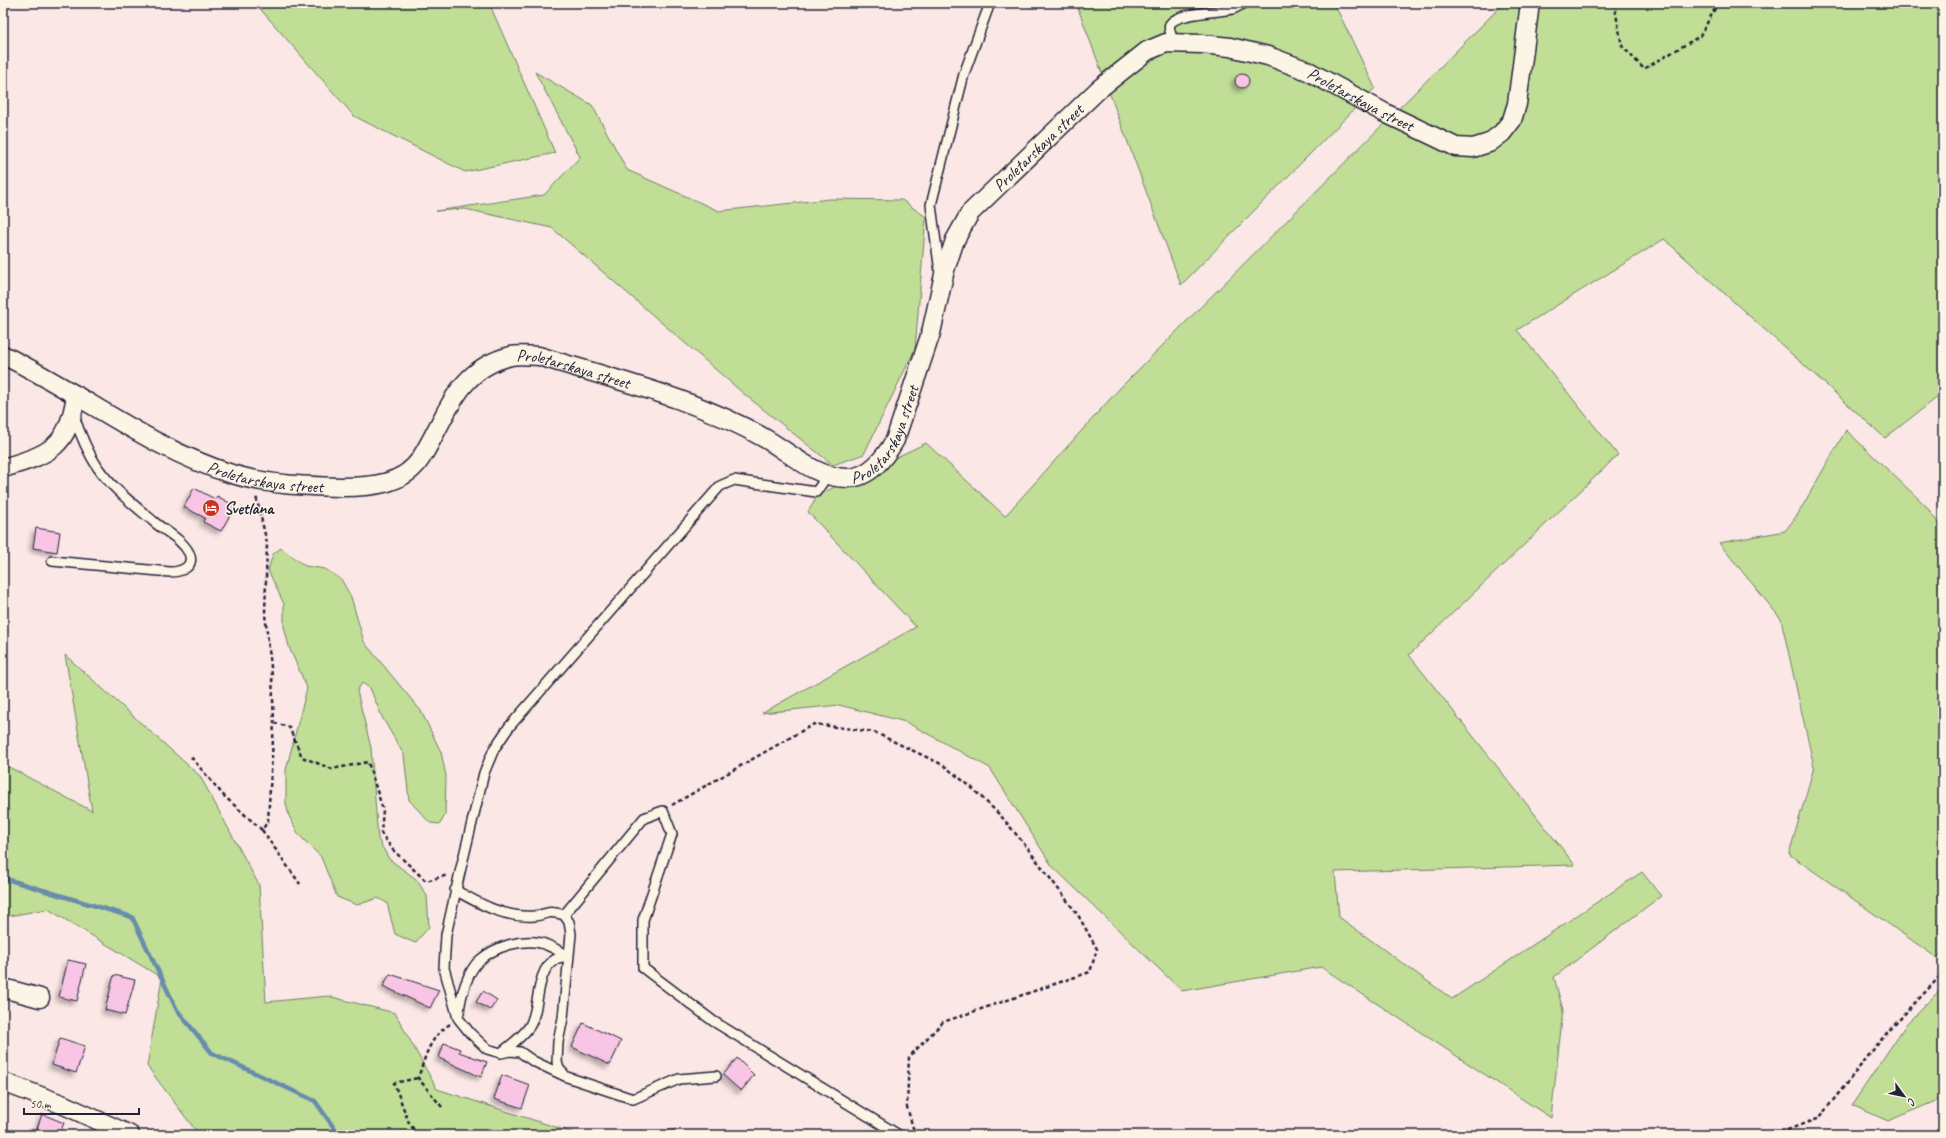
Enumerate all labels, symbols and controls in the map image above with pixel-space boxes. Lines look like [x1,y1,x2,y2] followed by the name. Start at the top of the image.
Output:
[1304,62,1419,137] street label: Proletarskaya street
[989,98,1089,196] street label: Proletarskaya street
[516,345,635,394] street label: Proletarskaya street
[849,380,924,488] street label: Proletarskaya street
[204,456,326,497] street label: Proletarskaya street
[201,498,221,518] hotel icon: Svetlana
[224,498,275,519] place label: Svetlana
[1884,1076,1924,1116] north arrow
[24,1090,139,1116] scale bar
[1904,1095,1920,1109] text: С
[30,1096,52,1112] text: 50 m

